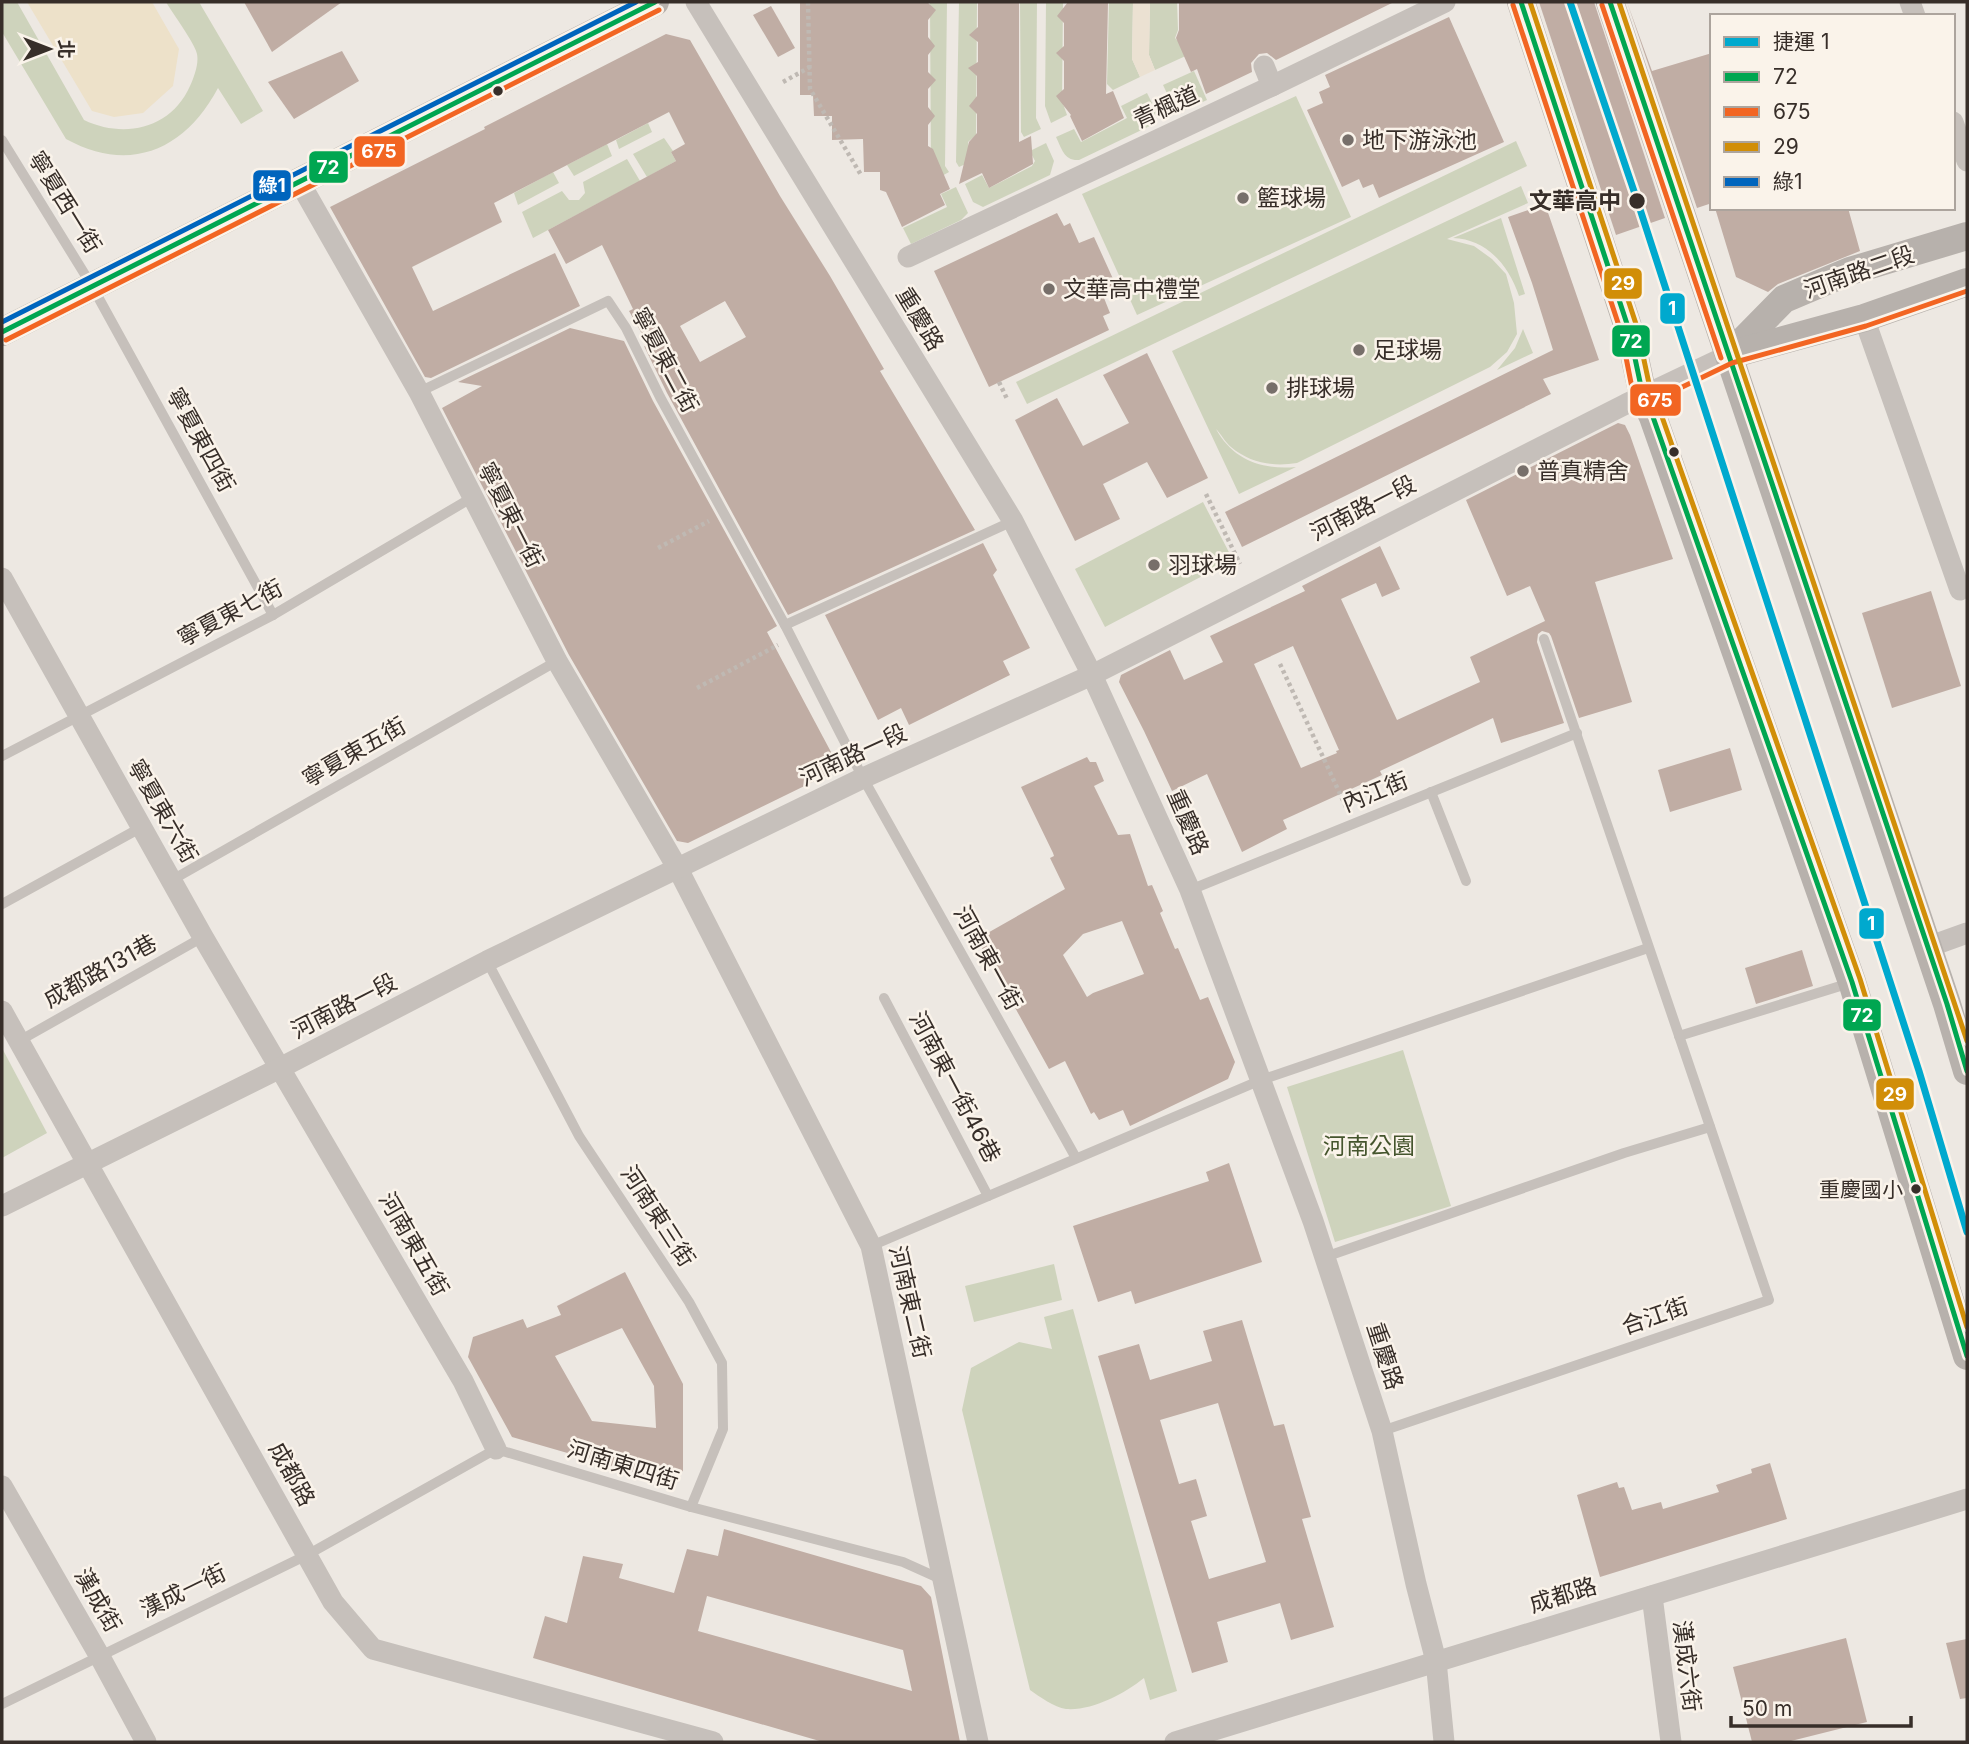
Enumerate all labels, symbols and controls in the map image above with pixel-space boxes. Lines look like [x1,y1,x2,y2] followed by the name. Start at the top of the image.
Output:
[14,14,84,84] north arrow
[1710,14,1955,210] legend
[1773,29,1829,54] text: 捷運 1
[54,39,77,59] text: 北
[1773,64,1798,89] text: 72
[1129,80,1203,134] street label: 青楓道
[491,84,505,98] unlabelled marker
[1773,99,1810,124] text: 675
[1362,126,1477,154] place label: 地下游泳池
[1340,132,1356,148] marker: 地下游泳池
[1773,134,1799,159] text: 29
[353,135,406,168] line badge: 675
[361,140,397,163] text: 675
[23,146,107,258] street label: 寧夏西一街
[308,150,349,184] line badge: 72
[316,156,340,179] text: 72
[252,169,292,202] line badge: 綠1
[1773,169,1803,194] text: 綠1
[258,174,286,197] text: 綠1
[1257,184,1326,212] place label: 籃球場
[1529,187,1621,215] place label: 文華高中
[1235,190,1251,206] marker: 籃球場
[1627,191,1647,211] marker: 文華高中
[1800,240,1918,304] street label: 河南路二段
[1603,267,1643,300] line badge: 29
[1611,272,1635,295] text: 29
[1063,275,1201,303] place label: 文華高中禮堂
[1041,281,1057,297] marker: 文華高中禮堂
[890,282,950,356] street label: 重慶路
[1659,292,1686,325] line badge: 1
[1668,297,1676,320] text: 1
[626,303,704,417] street label: 寧夏東二街
[1611,324,1651,358] line badge: 72
[1619,330,1643,353] text: 72
[1373,336,1442,364] place label: 足球場
[1351,342,1367,358] marker: 足球場
[1286,374,1355,402] place label: 排球場
[1264,380,1280,396] marker: 排球場
[161,383,241,497] street label: 寧夏東四街
[1629,383,1682,417] line badge: 675
[1637,389,1673,412] text: 675
[1667,445,1681,459] unlabelled marker
[472,457,550,573] street label: 寧夏東一街
[1537,457,1629,485] place label: 普真精舍
[1515,463,1531,479] marker: 普真精舍
[1305,469,1421,547] street label: 河南路一段
[1168,551,1237,579] place label: 羽球場
[1146,557,1162,573] marker: 羽球場
[173,574,287,652] street label: 寧夏東七街
[297,711,411,793] street label: 寧夏東五街
[795,718,911,792] street label: 河南路一段
[122,754,204,868] street label: 寧夏東六街
[1338,766,1412,818] street label: 內江街
[1161,785,1215,859] street label: 重慶路
[948,901,1028,1015] street label: 河南東一街
[1858,907,1885,940] line badge: 1
[1867,912,1875,935] text: 1
[39,928,161,1014] street label: 成都路131巷
[286,967,402,1045] street label: 河南路一段
[1842,998,1882,1032] line badge: 72
[1850,1004,1874,1027] text: 72
[903,1007,1007,1167] street label: 河南東一街46巷
[1875,1077,1915,1111] line badge: 29
[1883,1083,1907,1106] text: 29
[1323,1132,1415,1160] park label: 河南公園
[615,1160,701,1272] street label: 河南東三街
[1819,1177,1903,1202] place label: 重慶國小
[1909,1182,1923,1196] marker: 重慶國小
[373,1187,455,1301] street label: 河南東五街
[883,1243,937,1361] street label: 河南東二街
[1618,1292,1692,1340] street label: 合江街
[1361,1319,1409,1393] street label: 重慶路
[564,1435,682,1495] street label: 河南東四街
[263,1437,321,1511] street label: 成都路
[136,1558,230,1624] street label: 漢成一街
[69,1563,127,1637] street label: 漢成街
[1526,1572,1600,1618] street label: 成都路
[1667,1619,1707,1713] street label: 漢成六街
[1731,1684,1911,1728] scale bar
[1742,1696,1792,1721] text: 50 m

